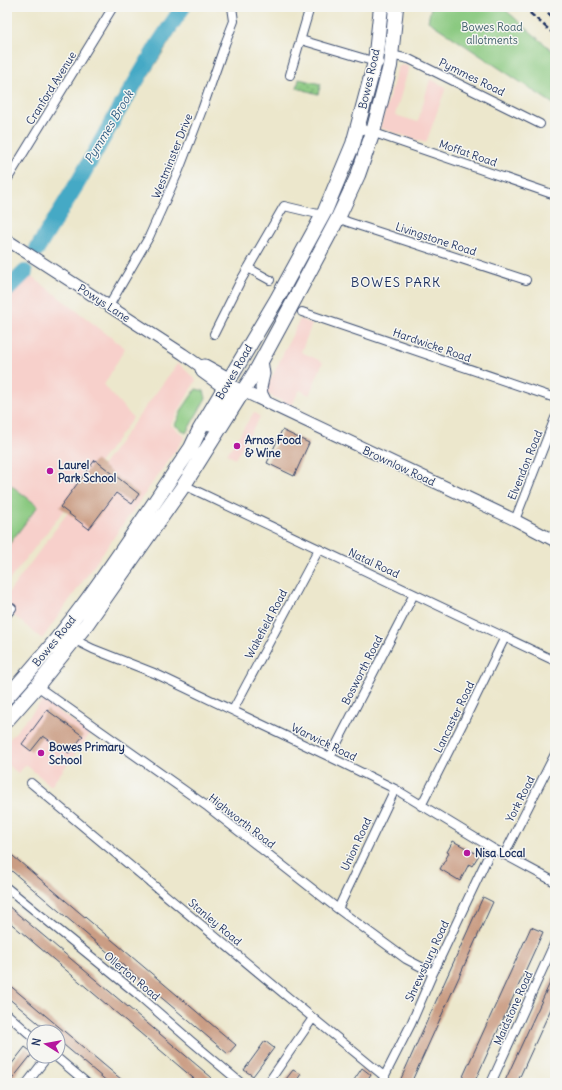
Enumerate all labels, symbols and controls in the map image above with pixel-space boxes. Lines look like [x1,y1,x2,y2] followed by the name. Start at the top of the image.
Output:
[461,20,523,47] park label: Bowes Road allotments
[355,47,383,110] street label: Bowes Road
[23,49,79,127] street label: Cranford Avenue
[437,55,508,99] street label: Pymmes Road
[81,87,137,166] water label: Pymmes Brook
[149,111,195,201] street label: Westminster Drive
[437,137,499,170] street label: Moffat Road
[394,219,479,259] street label: Livingstone Road
[351,274,441,291] district label: BOWES PARK
[75,281,133,325] street label: Powys Lane
[391,325,473,365] street label: Hardwicke Road
[213,341,256,402] street label: Bowes Road
[505,428,546,502] street label: Elvendon Road
[245,433,302,460] place label: Arnos Food & Wine
[232,441,242,451] marker: Arnos Food & Wine
[360,443,438,489] street label: Brownlow Road
[58,458,116,485] place label: Laurel Park School
[45,466,55,476] marker: Laurel Park School
[346,545,402,581] street label: Natal Road
[242,586,290,661] street label: Wakefield Road
[29,612,79,669] street label: Bowes Road
[338,632,386,707] street label: Bosworth Road
[431,679,478,755] street label: Lancaster Road
[289,720,360,764] street label: Warwick Road
[49,740,125,767] place label: Bowes Primary School
[36,748,46,758] marker: Bowes Primary School
[502,773,538,824] street label: York Road
[206,791,278,852] street label: Highworth Road
[338,815,375,873] street label: Union Road
[475,846,525,860] place label: Nisa Local
[462,848,472,858] marker: Nisa Local
[185,896,245,949] street label: Stanley Road
[402,918,452,1004] street label: Shrewsbury Road
[101,949,163,1004] street label: Ollerton Road
[490,968,536,1047] street label: Maidstone Road
[26,1024,66,1064] north arrow
[29,1037,44,1047] text: N

